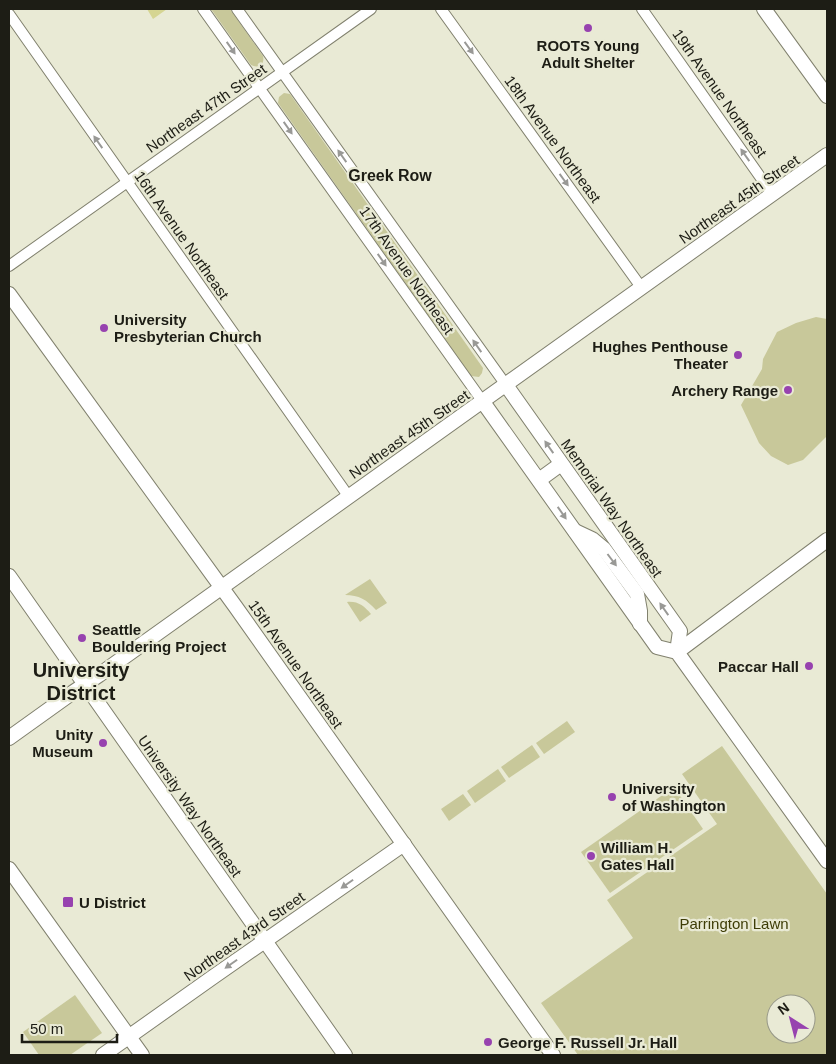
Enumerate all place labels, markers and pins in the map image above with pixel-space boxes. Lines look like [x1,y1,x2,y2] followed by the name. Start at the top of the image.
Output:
[582,22,594,34] marker: ROOTS Young Adult Shelter
[537,37,639,71] place label: ROOTS Young Adult Shelter
[114,311,262,345] place label: University Presbyterian Church
[98,322,110,334] marker: University Presbyterian Church
[592,338,728,372] place label: Hughes Penthouse Theater
[732,349,744,361] marker: Hughes Penthouse Theater
[671,382,778,399] place label: Archery Range
[782,384,794,396] marker: Archery Range
[92,621,226,655] place label: Seattle Bouldering Project
[76,632,88,644] marker: Seattle Bouldering Project
[718,658,799,675] place label: Paccar Hall
[803,660,815,672] marker: Paccar Hall
[32,726,94,760] place label: Unity Museum
[97,737,109,749] marker: Unity Museum
[622,780,726,814] place label: University of Washington
[606,791,618,803] marker: University of Washington
[601,839,674,873] place label: William H. Gates Hall
[585,850,597,862] marker: William H. Gates Hall
[79,894,146,911] place label: U District
[61,895,75,909] marker: U District
[498,1034,677,1051] place label: George F. Russell Jr. Hall
[482,1036,494,1048] marker: George F. Russell Jr. Hall

